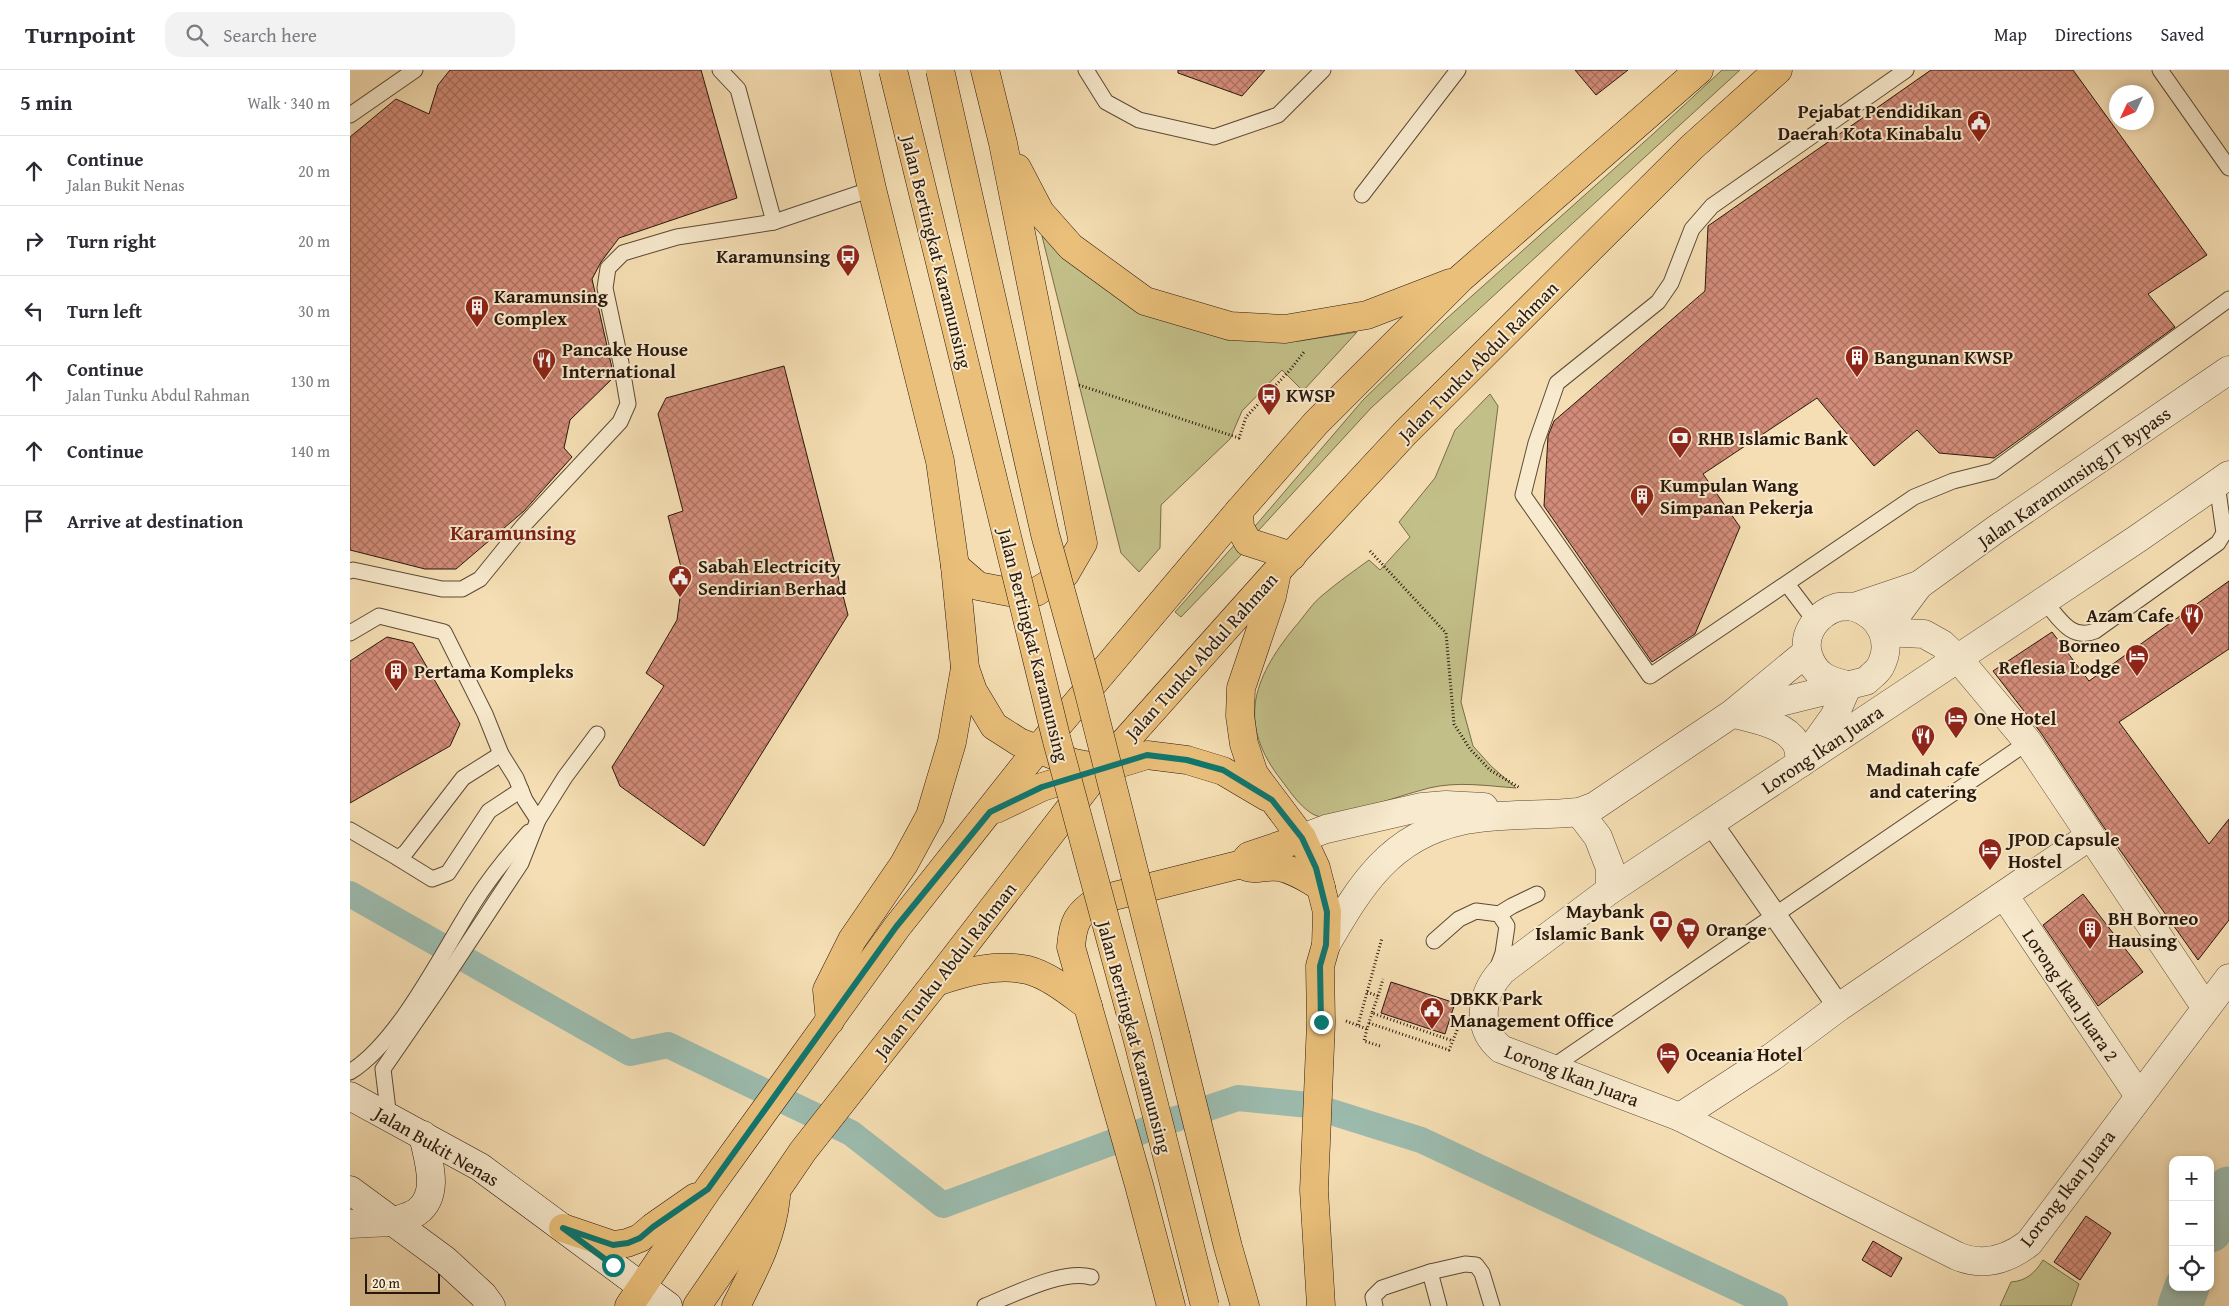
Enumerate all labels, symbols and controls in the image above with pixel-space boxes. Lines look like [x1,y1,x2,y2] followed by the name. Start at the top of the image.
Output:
[165,12,515,57] search box
[25,17,135,52] text: Turnpoint
[183,21,211,49] icon: search
[223,21,317,49] text: Search here
[1994,21,2027,48] text: Map
[2055,21,2132,48] text: Directions
[2160,21,2204,48] text: Saved
[2109,85,2154,130] north arrow
[20,87,72,118] text: 5 min
[247,91,330,115] text: Walk · 340 m
[1778,97,1963,147] place label: Pejabat Pendidikan Daerah Kota Kinabalu
[1966,109,1992,143] public building icon: Pejabat Pendidikan Daerah Kota Kinabalu
[894,130,980,372] street label: Jalan Bertingkat Karamunsing
[67,145,144,173] text: Continue
[20,157,48,185] icon: ahead
[298,159,330,183] text: 20 m
[67,173,185,197] text: Jalan Bukit Nenas
[20,227,48,255] icon: right
[67,227,156,255] text: Turn right
[298,229,330,253] text: 20 m
[716,242,831,270] place label: Karamunsing
[835,243,861,277] bus stop icon: Karamunsing
[1390,274,1565,449] street label: Jalan Tunku Abdul Rahman
[494,282,609,332] place label: Karamunsing Complex
[464,294,490,328] building icon: Karamunsing Complex
[20,297,48,325] icon: left
[67,297,142,325] text: Turn left
[298,299,330,323] text: 30 m
[562,335,688,385] place label: Pancake House International
[1874,343,2013,371] place label: Bangunan KWSP
[1844,344,1870,378] building icon: Bangunan KWSP
[531,347,557,381] restaurant icon: Pancake House International
[67,355,144,383] text: Continue
[20,367,48,395] icon: ahead
[290,369,330,393] text: 130 m
[1286,381,1335,409] place label: KWSP
[1256,382,1282,416] bus stop icon: KWSP
[67,383,250,407] text: Jalan Tunku Abdul Rahman
[1970,400,2176,556] street label: Jalan Karamunsing JT Bypass
[1698,424,1848,452] place label: RHB Islamic Bank
[1667,425,1693,459] bank icon: RHB Islamic Bank
[20,437,48,465] icon: ahead
[67,437,144,465] text: Continue
[290,439,330,463] text: 140 m
[1660,471,1814,521] place label: Kumpulan Wang Simpanan Pekerja
[1629,483,1655,517] building icon: Kumpulan Wang Simpanan Pekerja
[20,507,48,535] icon: arrive
[67,507,243,535] text: Arrive at destination
[450,517,577,548] district label: Karamunsing
[991,523,1077,765] street label: Jalan Bertingkat Karamunsing
[698,552,847,602] place label: Sabah Electricity Sendirian Berhad
[667,564,693,598] public building icon: Sabah Electricity Sendirian Berhad
[1117,566,1284,747] street label: Jalan Tunku Abdul Rahman
[2086,601,2174,629] place label: Azam Cafe
[2179,602,2205,636] restaurant icon: Azam Cafe
[1999,631,2120,681] place label: Borneo Reflesia Lodge
[2124,643,2150,677] hotel icon: Borneo Reflesia Lodge
[414,657,574,685] place label: Pertama Kompleks
[383,658,409,692] building icon: Pertama Kompleks
[1755,698,1889,800] street label: Lorong Ikan Juara
[1974,704,2057,732] place label: One Hotel
[1943,705,1969,739] hotel icon: One Hotel
[1910,723,1936,757] restaurant icon: Madinah cafe and catering
[1866,755,1980,805] place label: Madinah cafe and catering
[2005,825,2120,875] place label: JPOD Capsule Hostel
[1977,837,2003,871] hotel icon: JPOD Capsule Hostel
[866,876,1023,1066] street label: Jalan Tunku Abdul Rahman
[1535,897,1644,947] place label: Maybank Islamic Bank
[2108,904,2198,954] place label: BH Borneo Hausing
[1648,909,1674,943] bank icon: Maybank Islamic Bank
[1706,915,1767,943] place label: Orange
[1090,916,1180,1157] street label: Jalan Bertingkat Karamunsing
[1675,916,1701,950] supermarket icon: Orange
[2077,916,2103,950] building icon: BH Borneo Hausing
[2016,923,2126,1067] street label: Lorong Ikan Juara 2
[1450,984,1614,1034] place label: DBKK Park Management Office
[1419,996,1445,1030] public building icon: DBKK Park Management Office
[1310,1011,1333,1034] route end
[1501,1037,1643,1113] street label: Lorong Ikan Juara
[1686,1040,1803,1068] place label: Oceania Hotel
[1655,1041,1681,1075] hotel icon: Oceania Hotel
[368,1098,504,1193] street label: Jalan Bukit Nenas
[2012,1124,2122,1252] street label: Lorong Ikan Juara
[2169,1156,2214,1291] map controls
[2169,1156,2214,1201] button: +
[2169,1201,2214,1246] button: −
[2169,1246,2214,1291] button: locate
[602,1254,625,1277] route start
[365,1271,440,1294] scale bar
[372,1273,400,1293] text: 20 m

